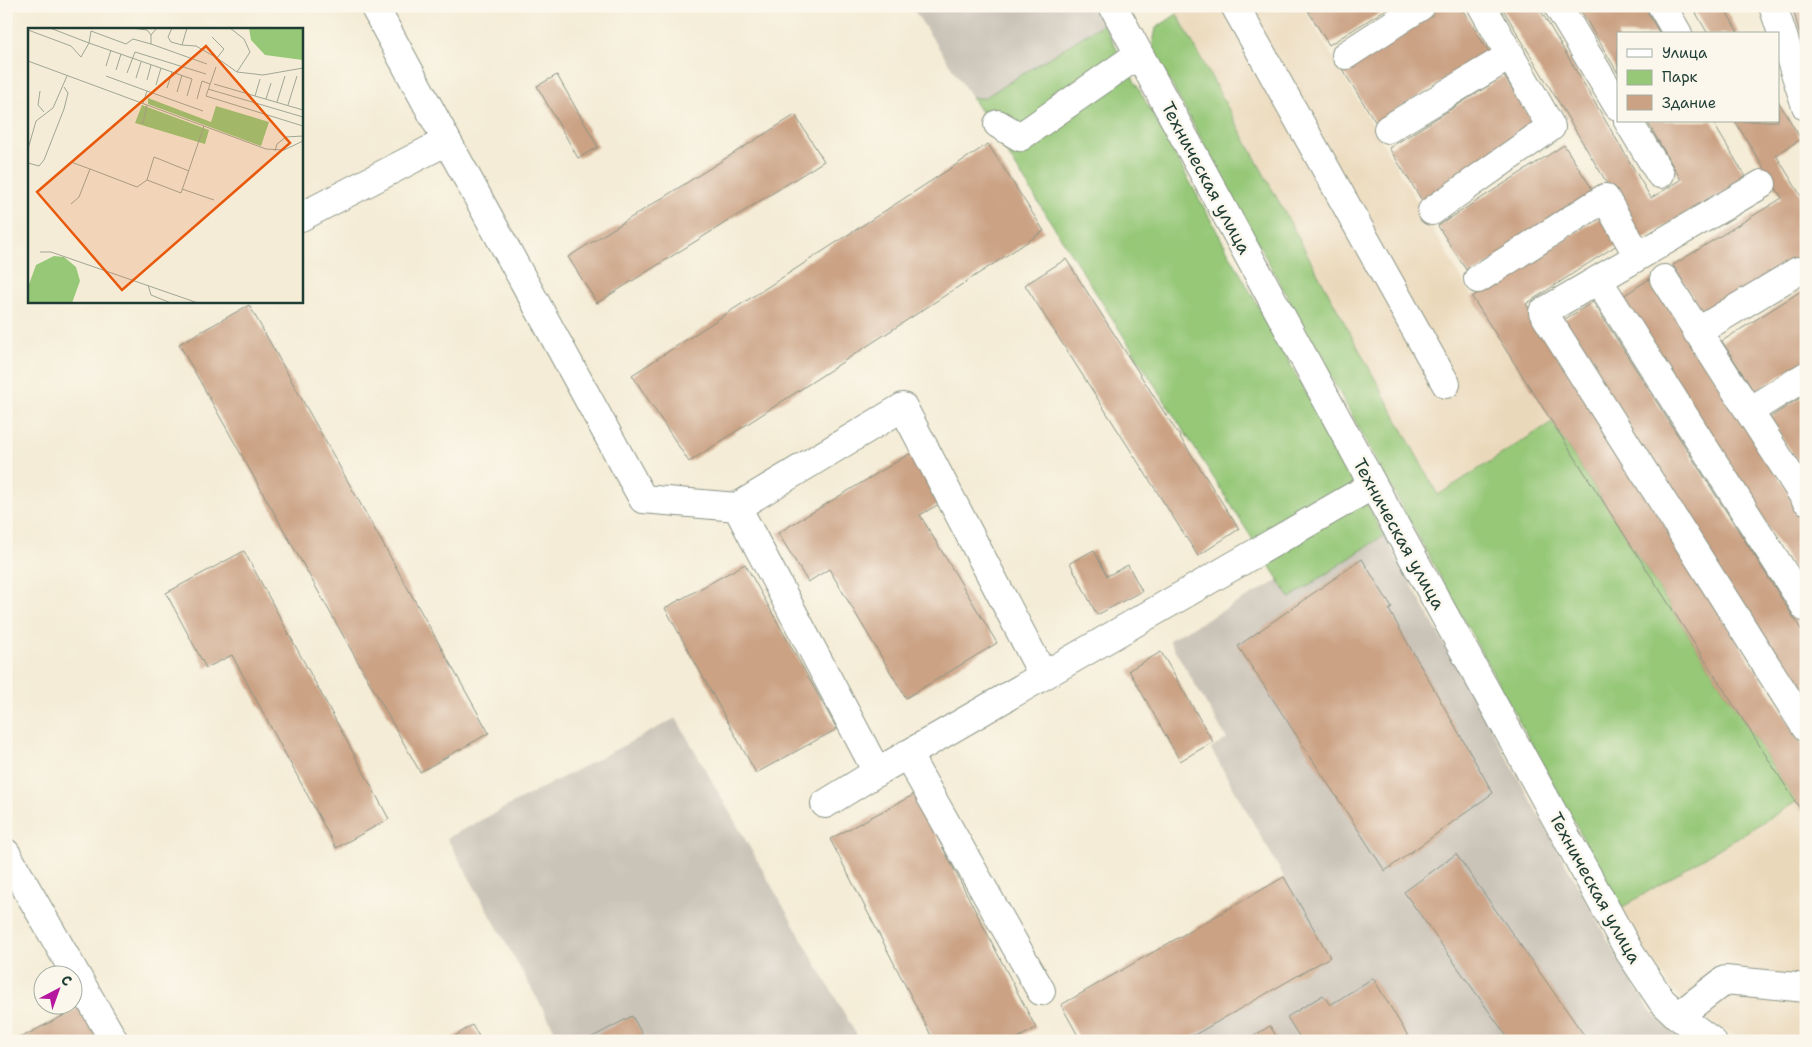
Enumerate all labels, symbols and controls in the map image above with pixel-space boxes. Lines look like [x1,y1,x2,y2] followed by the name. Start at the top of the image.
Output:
[28,28,302,302] inset map
[1617,32,1780,122] legend
[1662,43,1708,63] text: Улица
[1662,67,1698,87] text: Парк
[1662,93,1716,113] text: Здание
[1156,98,1256,258] street label: Техническая улица
[1347,454,1451,614] street label: Техническая улица
[1543,808,1647,968] street label: Техническая улица
[32,964,82,1014] north arrow
[57,971,76,990] text: С

